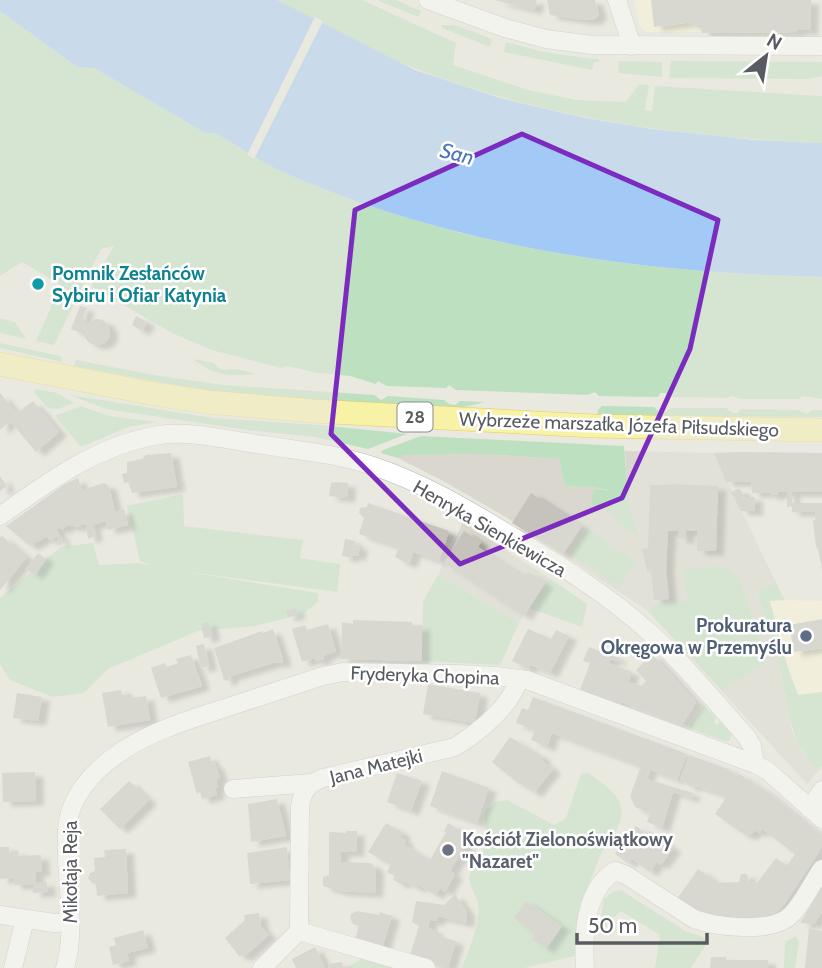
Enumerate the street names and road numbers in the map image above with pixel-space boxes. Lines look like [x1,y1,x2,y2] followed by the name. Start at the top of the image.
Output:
[398,402,432,432] road number: 28
[459,407,779,442] street label: Wybrzeże marszałka Józefa Piłsudskiego
[409,475,570,582] street label: Henryka Sienkiewicza
[350,661,500,690] street label: Fryderyka Chopina
[326,744,425,789] street label: Jana Matejki
[59,821,82,923] street label: Mikołaja Reja

